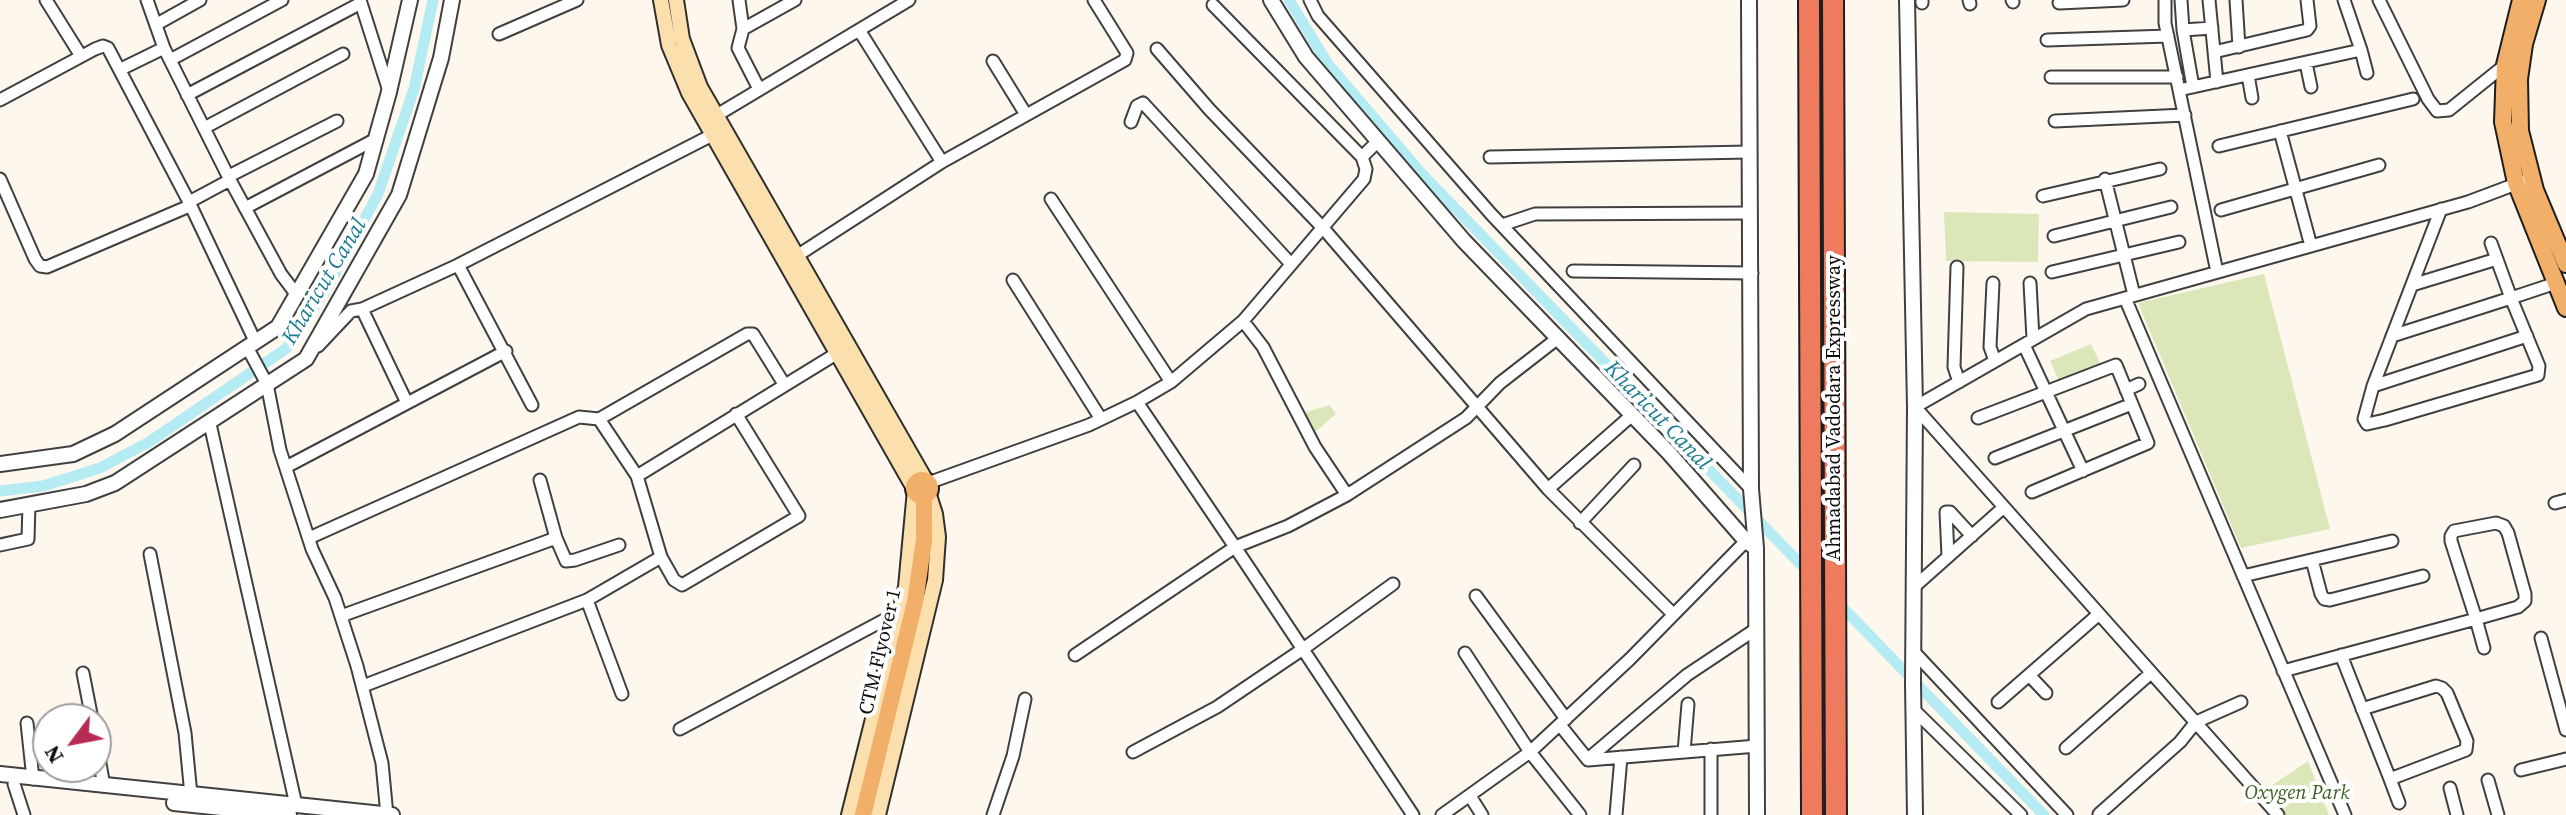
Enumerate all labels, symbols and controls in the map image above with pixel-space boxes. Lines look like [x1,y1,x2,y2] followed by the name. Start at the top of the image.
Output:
[277,214,373,350] water label: Kharicut Canal
[1823,255,1847,561] street label: Ahmadabad Vadodara Expressway
[1598,356,1716,476] water label: Kharicut Canal
[855,587,907,717] street label: CTM Flyover 1
[32,703,112,783] north arrow
[36,740,70,769] text: N
[2244,782,2350,806] park label: Oxygen Park

